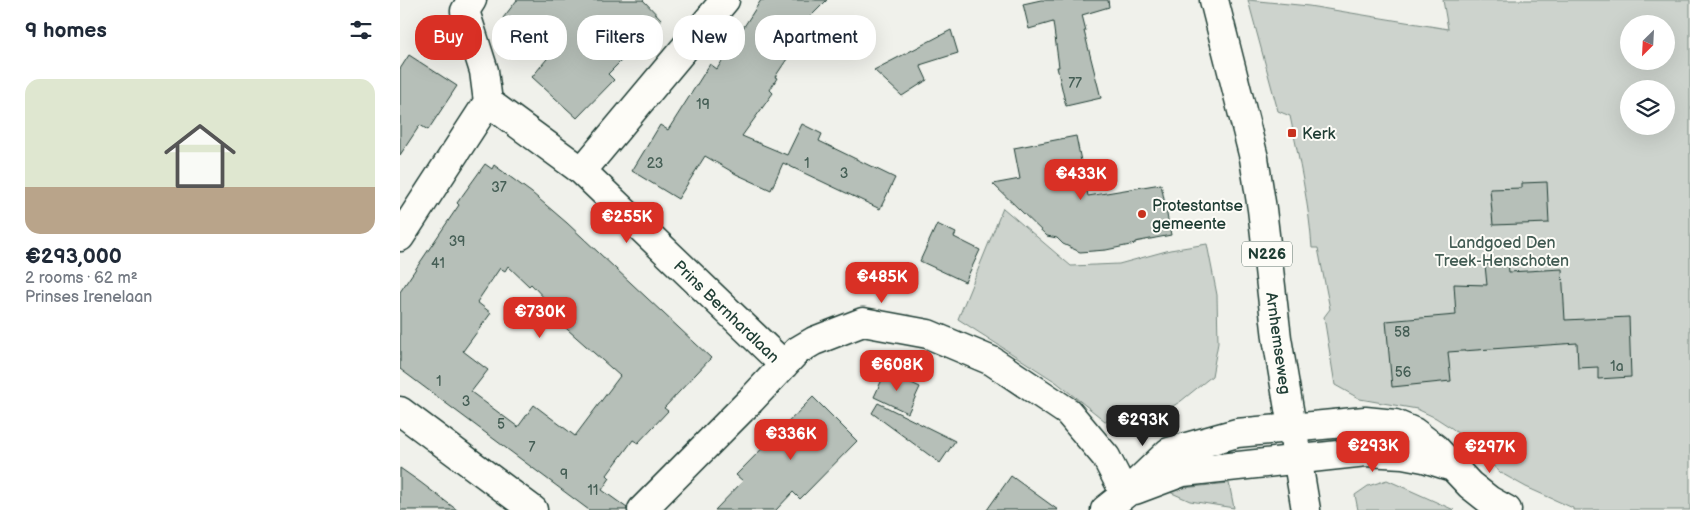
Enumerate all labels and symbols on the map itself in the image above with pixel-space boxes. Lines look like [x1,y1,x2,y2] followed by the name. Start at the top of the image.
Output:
[1620,15,1675,70] north arrow
[1068,75,1082,92] house number: 77
[696,96,710,113] house number: 19
[1302,125,1335,144] place label: Kerk
[1286,127,1298,139] marker: Kerk
[647,155,663,172] house number: 23
[804,155,810,172] house number: 1
[1046,158,1116,201] pin: €433K
[840,165,848,182] house number: 3
[491,179,507,196] house number: 37
[1152,197,1243,234] place label: Protestantse gemeente
[592,202,662,244] pin: €255K
[1136,208,1148,220] marker: Protestantse gemeente
[449,233,465,250] house number: 39
[1435,234,1569,271] park label: Landgoed Den Treek-Henschoten
[1242,242,1292,266] road number: N226
[431,255,445,272] house number: 41
[669,257,783,367] street label: Prins Bernhardlaan
[847,262,917,304] pin: €485K
[1261,291,1294,395] street label: Arnhemseweg
[505,296,575,339] pin: €730K
[1394,324,1410,341] house number: 58
[862,350,932,392] pin: €608K
[1610,358,1624,375] house number: 1a
[1395,364,1412,381] house number: 56
[436,373,442,390] house number: 1
[462,393,470,410] house number: 3
[1108,404,1178,447] pin: €293K
[497,416,505,433] house number: 5
[756,418,826,461] pin: €336K
[1338,430,1408,473] pin: €293K
[1455,432,1525,474] pin: €297K
[529,439,536,456] house number: 7
[560,466,568,483] house number: 9
[588,482,598,499] house number: 11

